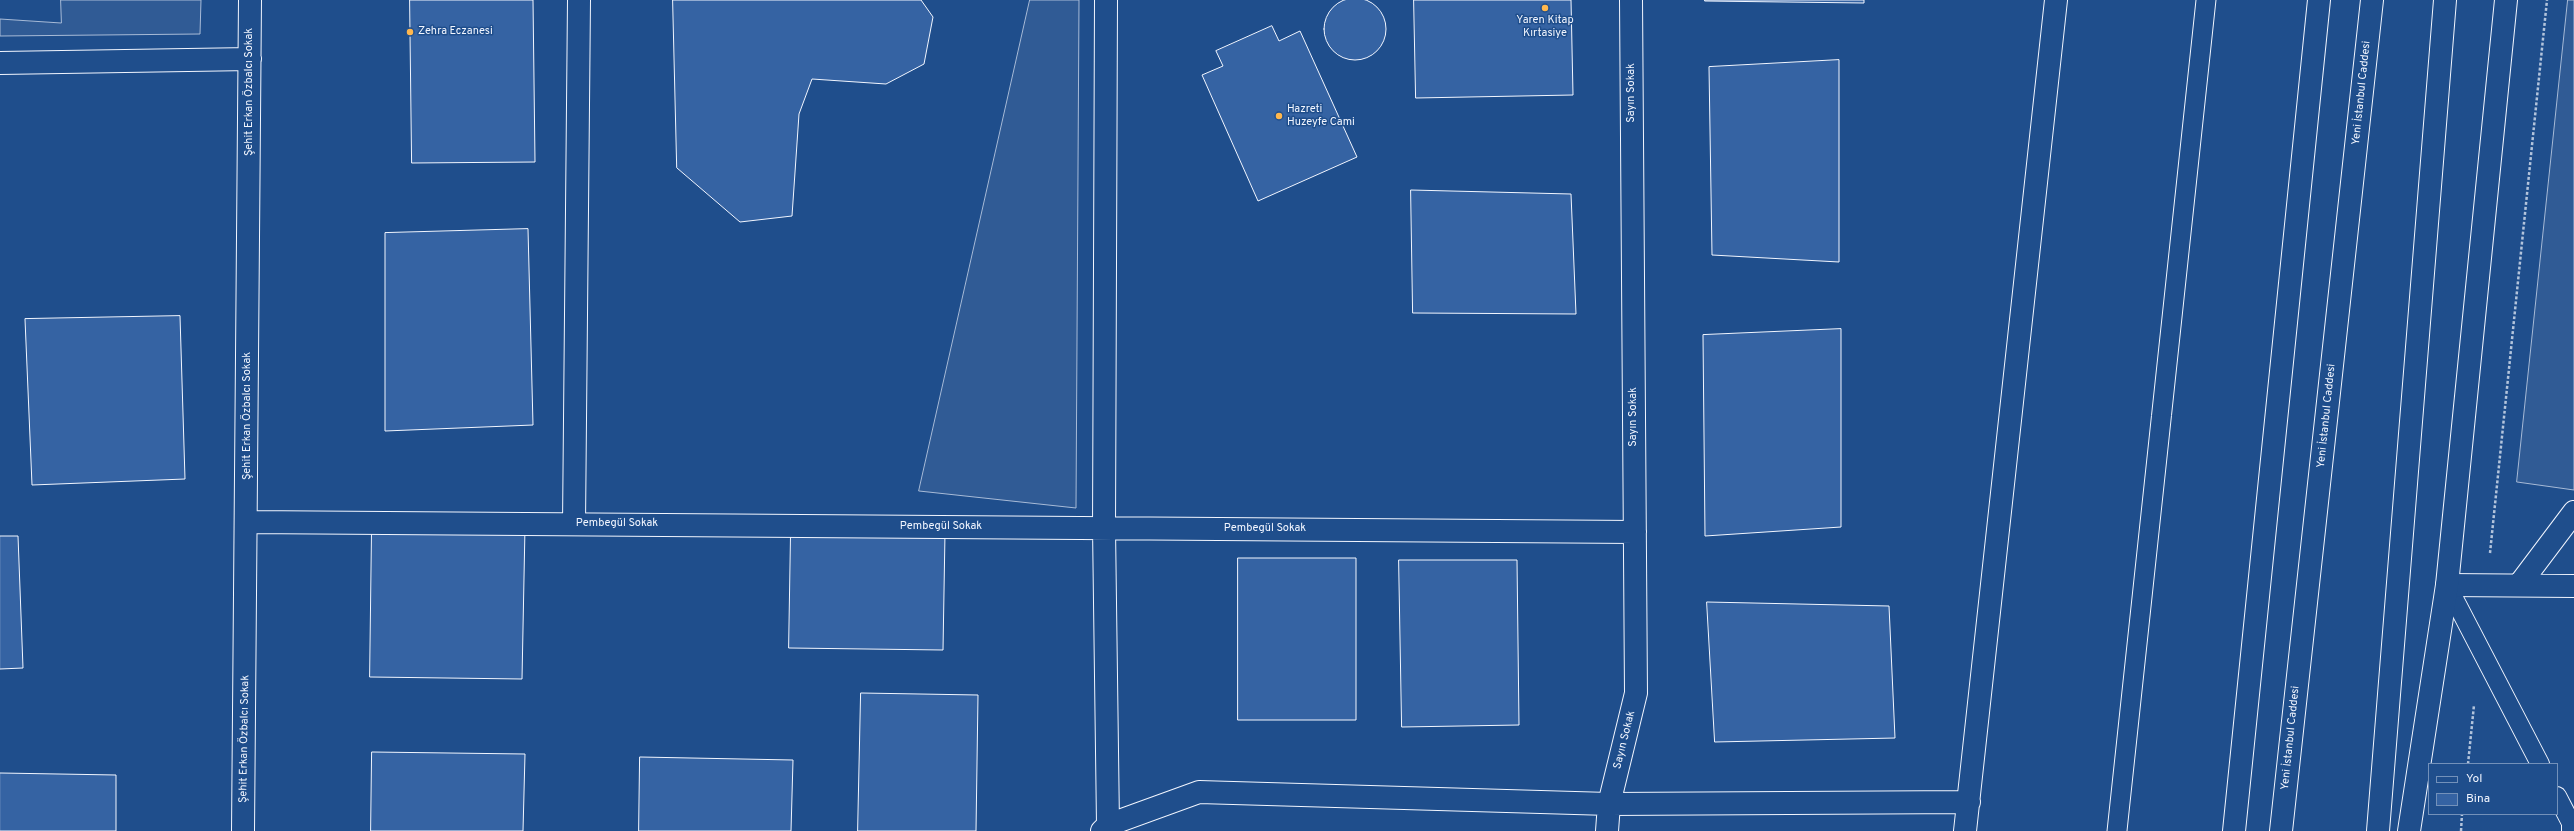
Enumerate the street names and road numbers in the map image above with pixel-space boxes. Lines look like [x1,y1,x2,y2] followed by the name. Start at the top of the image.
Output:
[243,28,257,156] street label: Şehit Erkan Özbalcı Sokak
[2350,40,2374,146] street label: Yeni İstanbul Caddesi
[1625,63,1639,123] street label: Sayın Sokak
[241,352,255,480] street label: Şehit Erkan Özbalcı Sokak
[2315,363,2339,469] street label: Yeni İstanbul Caddesi
[1627,387,1641,447] street label: Sayın Sokak
[576,517,658,531] street label: Pembegül Sokak
[900,520,982,534] street label: Pembegül Sokak
[1224,522,1306,536] street label: Pembegül Sokak
[237,675,253,803] street label: Şehit Erkan Özbalcı Sokak
[2279,685,2303,791] street label: Yeni İstanbul Caddesi
[1611,709,1639,771] street label: Sayın Sokak

